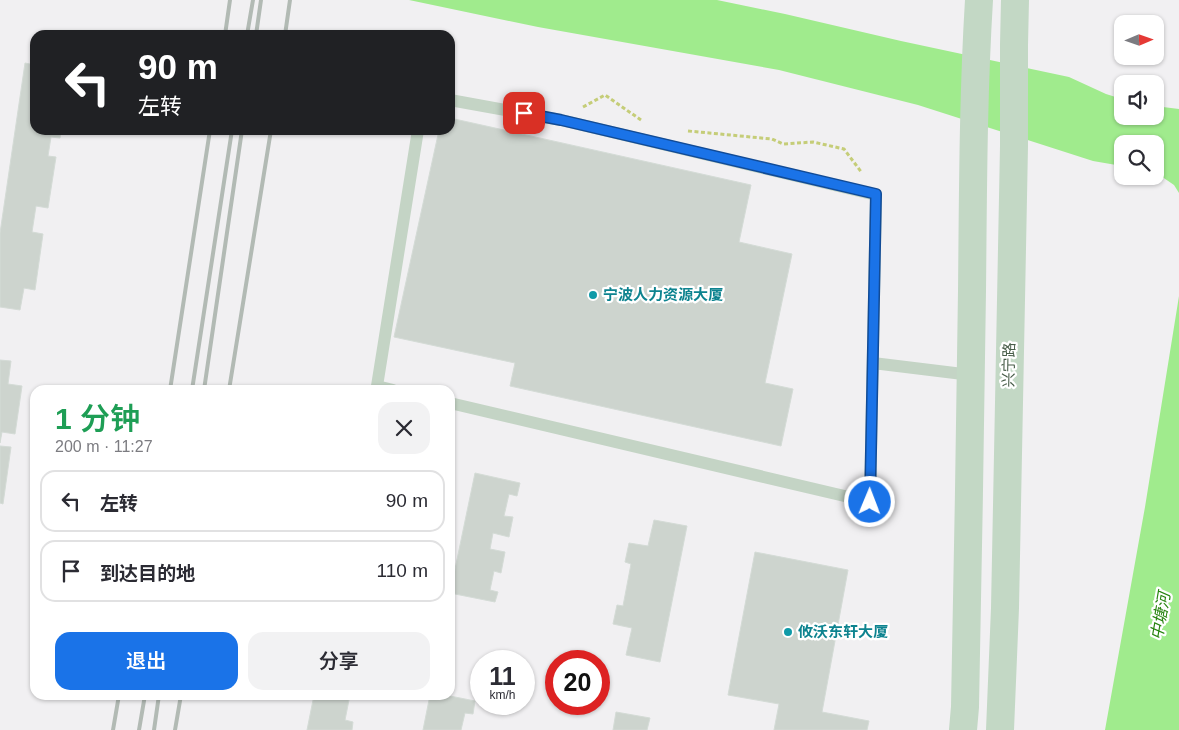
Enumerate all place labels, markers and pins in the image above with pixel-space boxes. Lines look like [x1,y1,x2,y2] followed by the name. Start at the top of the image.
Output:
[503,92,545,134] pin
[603,286,723,303] place label: 宁波人力资源大厦
[587,289,599,301] marker: 宁波人力资源大厦
[798,623,888,640] place label: 攸沃东轩大厦
[782,626,794,638] marker: 攸沃东轩大厦

